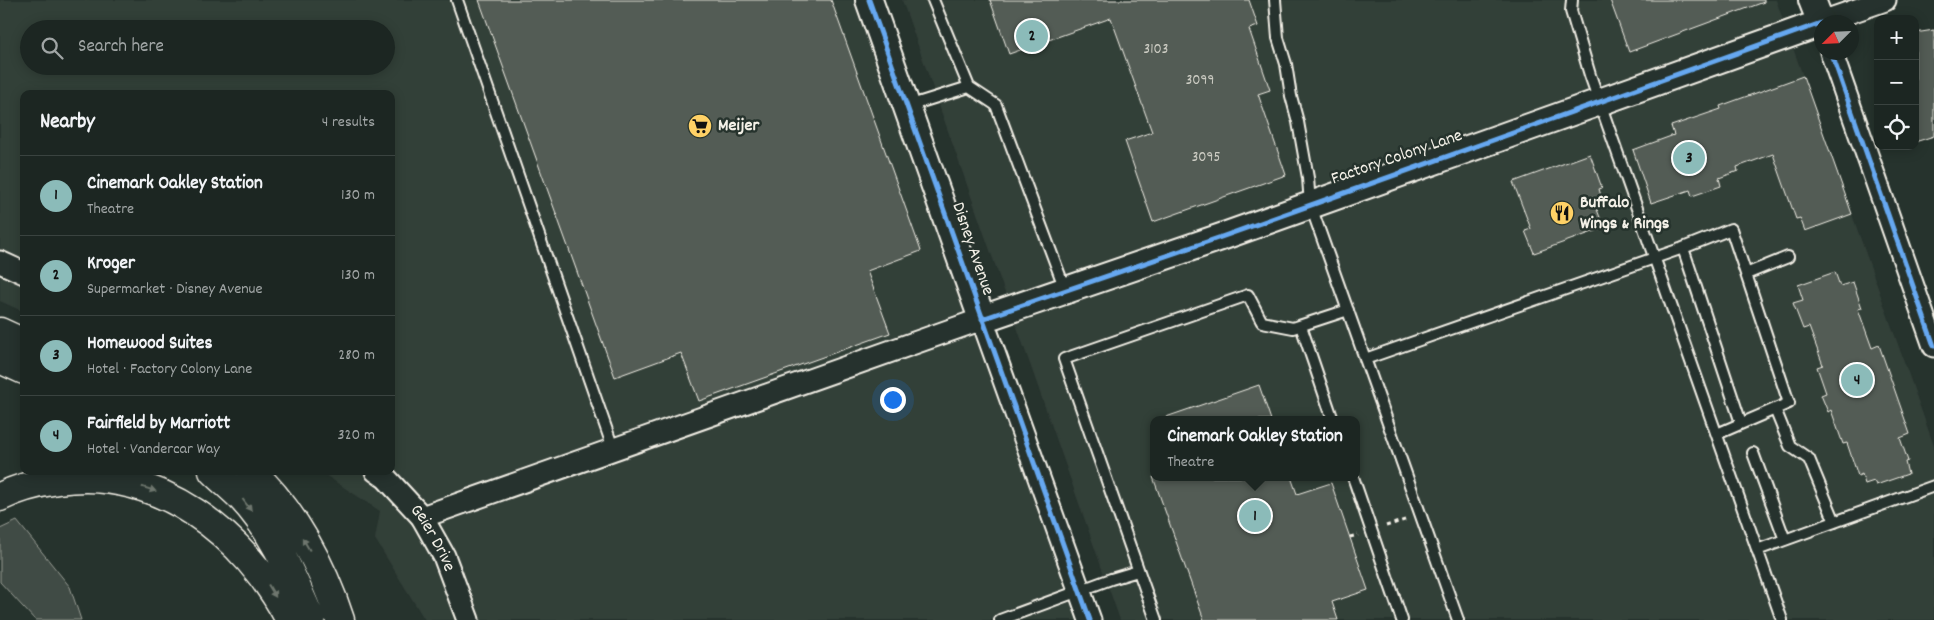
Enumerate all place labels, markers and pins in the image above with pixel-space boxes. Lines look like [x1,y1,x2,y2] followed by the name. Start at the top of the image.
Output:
[1016,17,1048,55] pin: 2
[687,113,713,139] supermarket icon: Meijer
[718,114,759,139] place label: Meijer
[1673,139,1705,177] pin: 3
[1580,191,1670,237] place label: Buffalo Wings & Rings
[1549,200,1575,226] restaurant icon: Buffalo Wings & Rings
[1841,361,1873,399] pin: 4
[1239,497,1271,535] pin: 1

